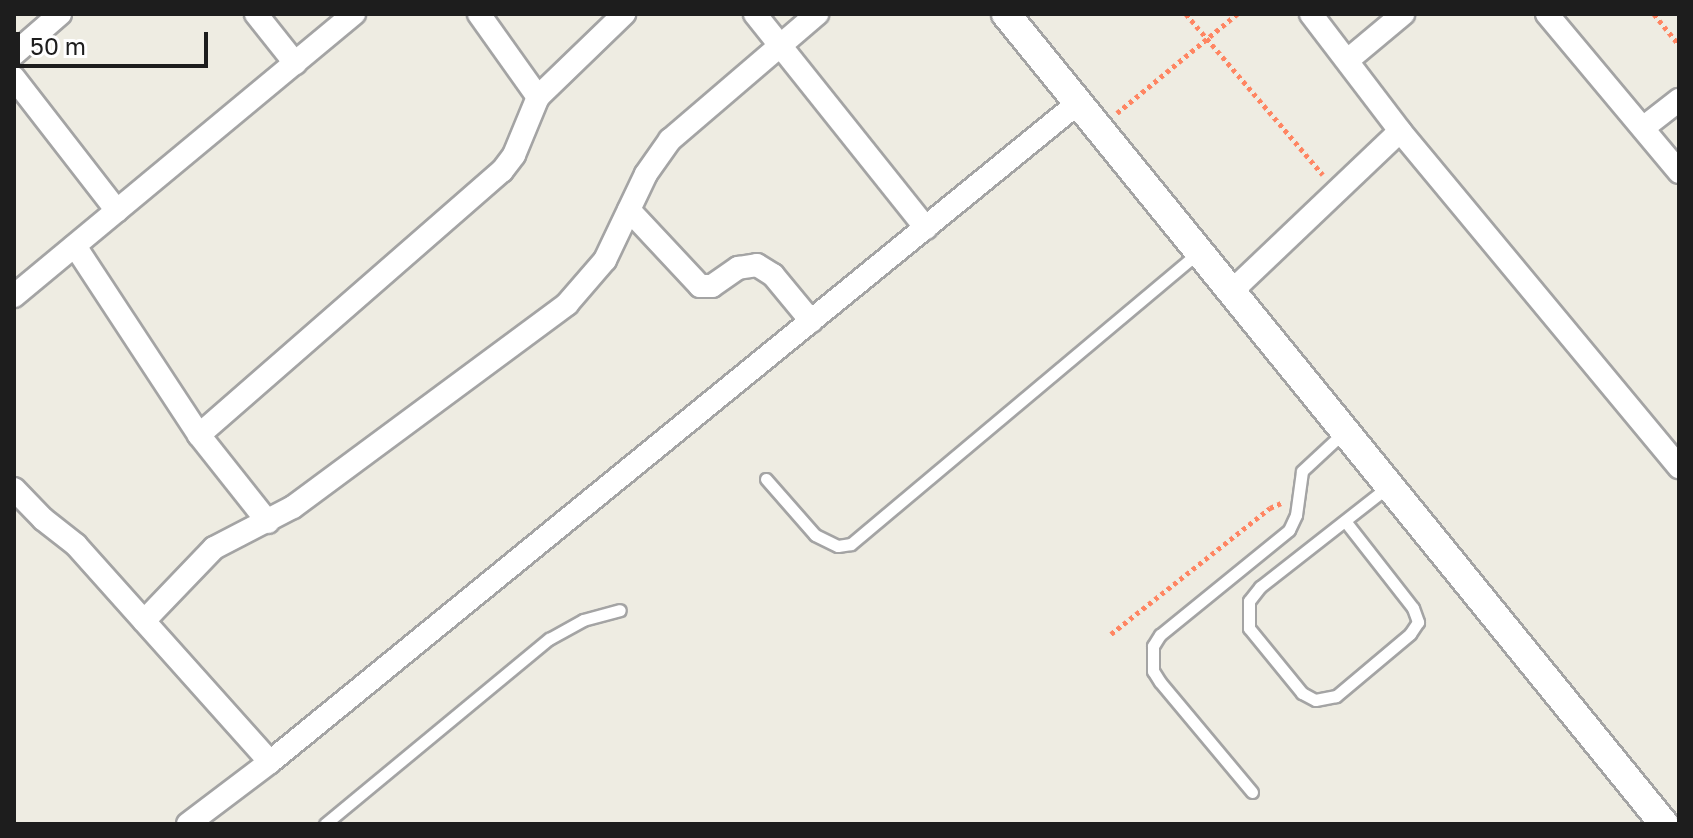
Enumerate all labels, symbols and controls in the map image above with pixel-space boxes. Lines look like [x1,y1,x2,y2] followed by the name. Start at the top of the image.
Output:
[20,16,212,66] scale bar
[30,31,86,60] text: 50 m

